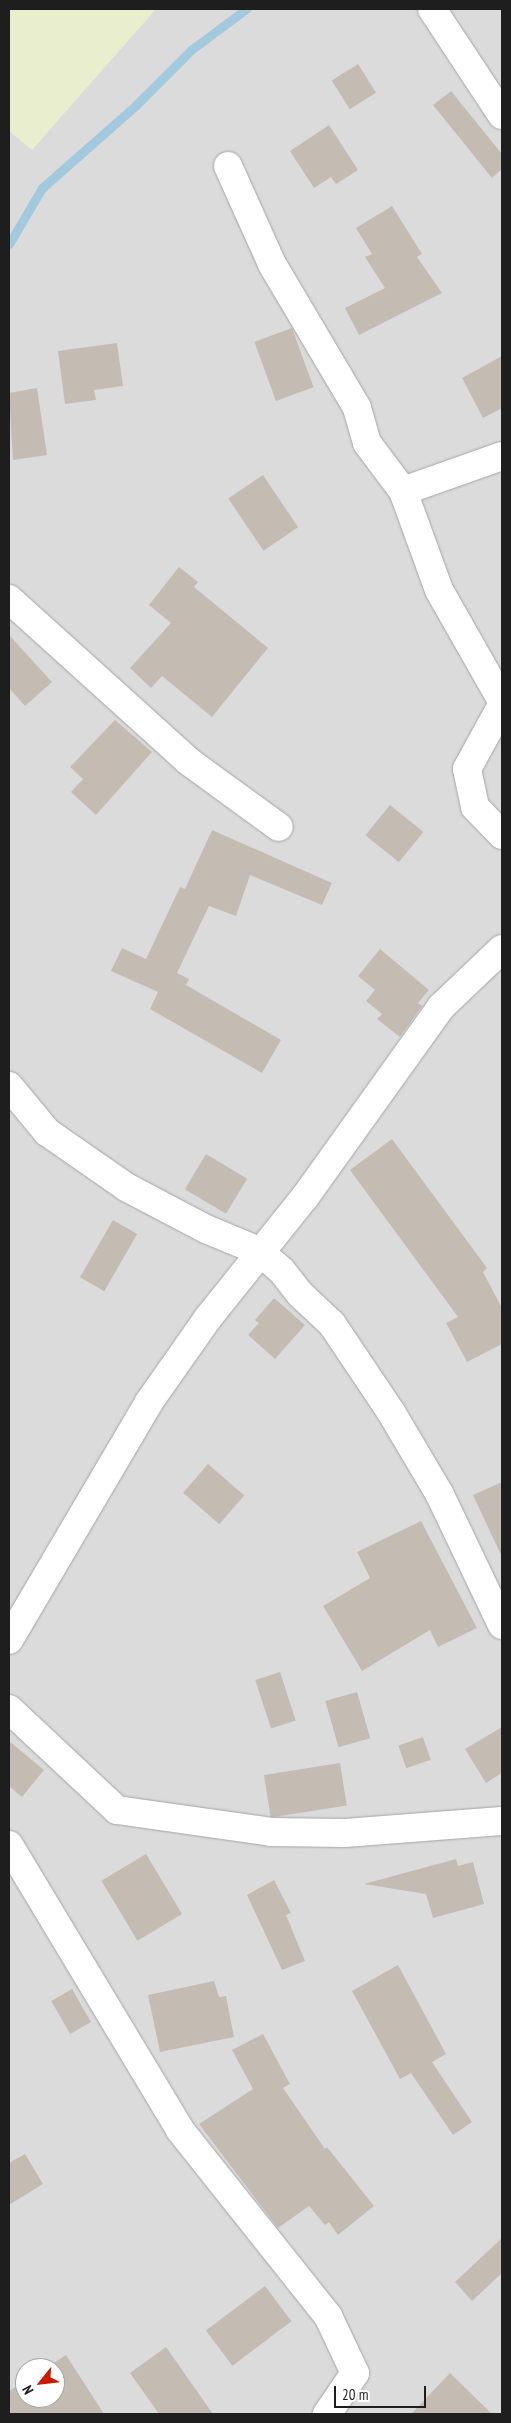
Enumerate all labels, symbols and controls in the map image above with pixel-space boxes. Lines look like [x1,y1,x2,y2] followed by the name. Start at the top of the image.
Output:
[15,2358,65,2408] north arrow
[336,2376,428,2408] scale bar
[18,2382,37,2397] text: N
[342,2385,368,2404] text: 20 m

